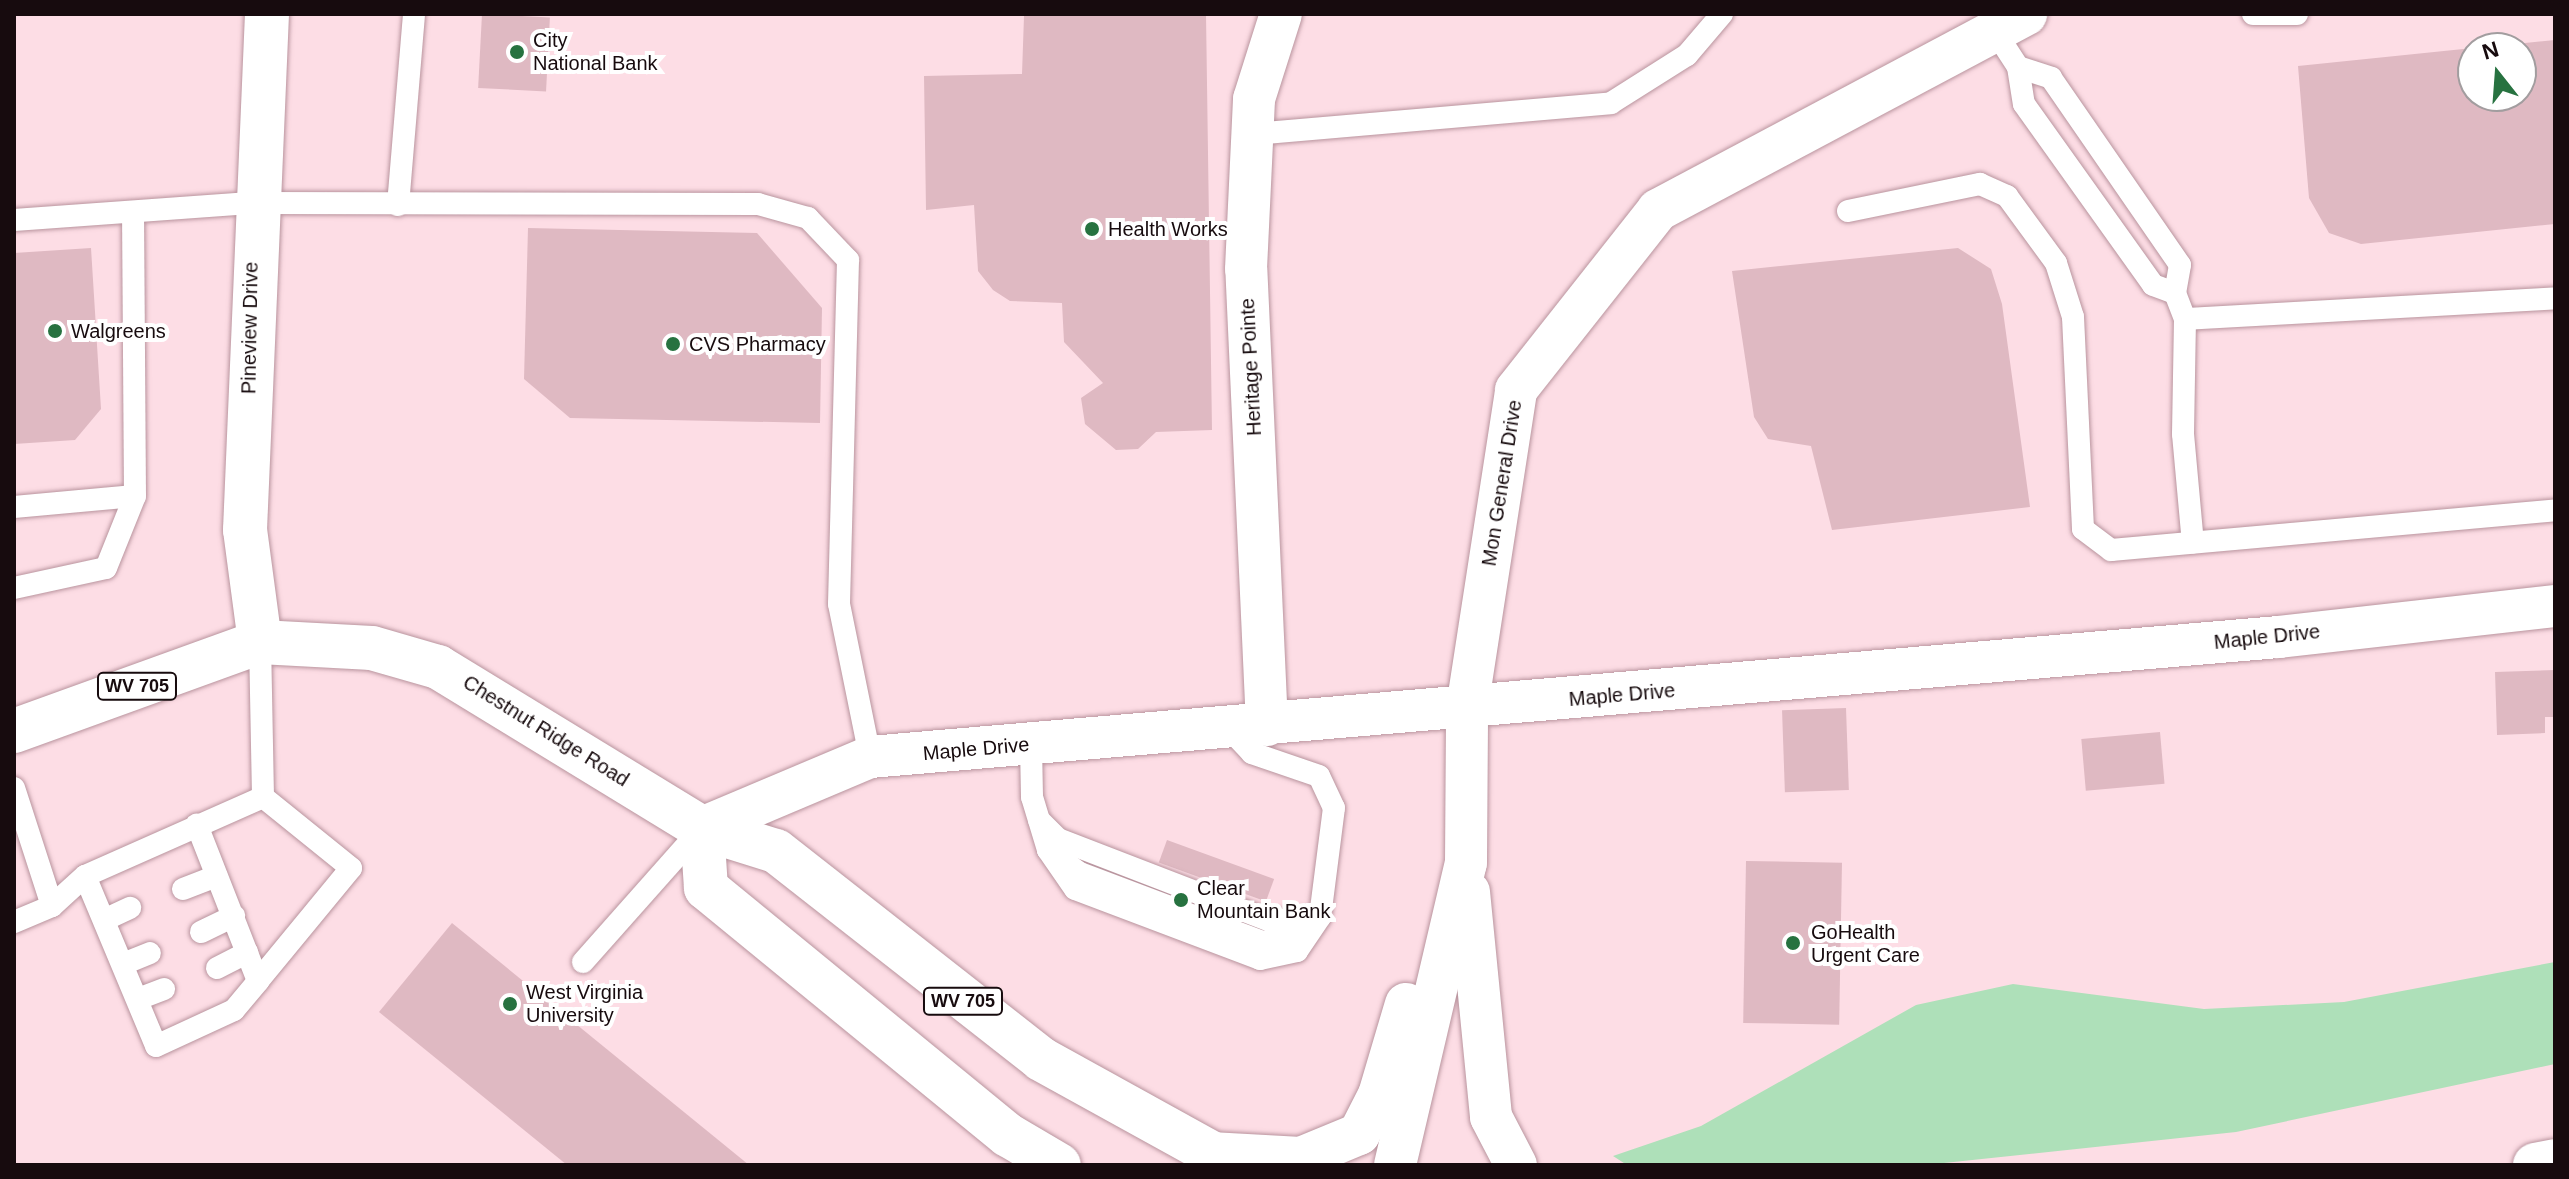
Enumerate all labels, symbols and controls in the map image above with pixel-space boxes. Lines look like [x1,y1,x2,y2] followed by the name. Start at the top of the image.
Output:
[533,28,658,75] place label: City National Bank
[2457,32,2537,112] north arrow
[2479,36,2502,65] text: N
[508,43,526,61] marker: City National Bank
[1108,217,1228,241] place label: Health Works
[1083,220,1101,238] marker: Health Works
[237,262,263,394] street label: Pineview Drive
[1235,298,1267,436] street label: Heritage Pointe
[71,319,166,343] place label: Walgreens
[46,322,64,340] marker: Walgreens
[689,332,826,356] place label: CVS Pharmacy
[664,335,682,353] marker: CVS Pharmacy
[1477,398,1527,568] street label: Mon General Drive
[2213,619,2321,655] street label: Maple Drive
[459,670,633,792] street label: Chestnut Ridge Road
[95,672,179,700] road number: WV 705
[1568,678,1676,712] street label: Maple Drive
[922,732,1030,766] street label: Maple Drive
[1197,876,1330,923] place label: Clear Mountain Bank
[1172,891,1190,909] marker: Clear Mountain Bank
[1811,920,1920,967] place label: GoHealth Urgent Care
[1782,932,1804,954] marker: GoHealth Urgent Care
[526,980,643,1027] place label: West Virginia University
[921,987,1005,1015] road number: WV 705
[501,995,519,1013] marker: West Virginia University

